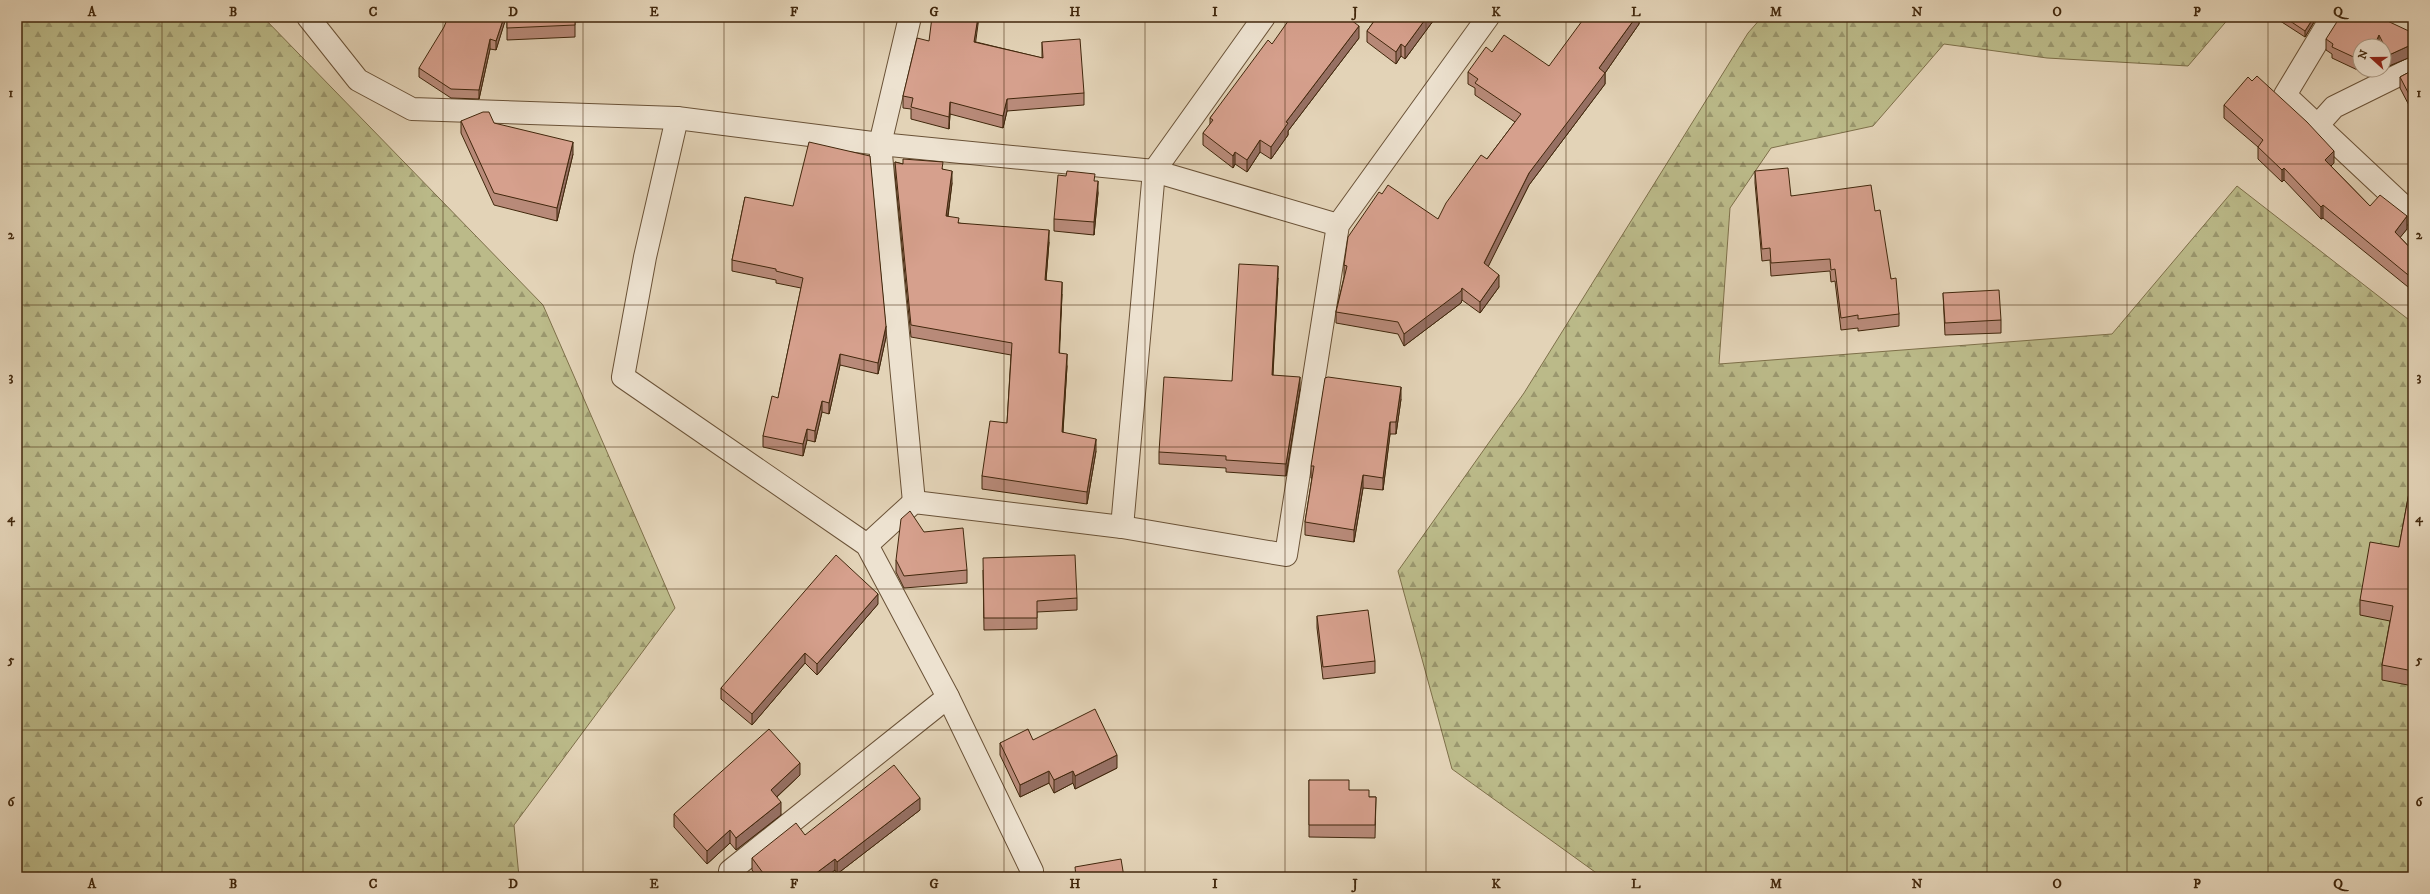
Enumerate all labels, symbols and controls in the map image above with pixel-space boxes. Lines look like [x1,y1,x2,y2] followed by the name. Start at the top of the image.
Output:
[87,4,97,20] text: A
[229,4,237,20] text: B
[369,4,378,20] text: C
[508,4,518,20] text: D
[649,4,659,20] text: E
[790,4,799,20] text: F
[929,4,939,20] text: G
[1070,4,1081,20] text: H
[1212,4,1218,20] text: I
[1350,4,1358,21] text: J
[1491,4,1501,20] text: K
[1631,4,1641,20] text: L
[1770,4,1782,20] text: M
[1912,4,1923,20] text: N
[2052,4,2062,20] text: O
[2193,4,2201,20] text: P
[2333,4,2349,20] text: Q
[2352,38,2392,78] north arrow
[2355,48,2372,61] text: N
[9,85,14,101] text: 1
[2417,85,2422,101] text: 1
[8,227,15,243] text: 2
[2416,227,2423,243] text: 2
[9,369,14,385] text: 3
[2417,369,2422,385] text: 3
[6,510,15,527] text: 4
[2414,510,2423,527] text: 4
[7,652,15,668] text: 5
[2415,652,2423,668] text: 5
[8,794,16,810] text: 6
[2416,794,2424,810] text: 6
[87,876,97,892] text: A
[229,876,237,892] text: B
[369,876,378,892] text: C
[508,876,518,892] text: D
[649,876,659,892] text: E
[790,876,799,892] text: F
[929,876,939,892] text: G
[1070,876,1081,892] text: H
[1212,876,1218,892] text: I
[1350,876,1358,893] text: J
[1491,876,1501,892] text: K
[1631,876,1641,892] text: L
[1770,876,1782,892] text: M
[1912,876,1923,892] text: N
[2052,876,2062,892] text: O
[2193,876,2201,892] text: P
[2333,876,2349,892] text: Q

